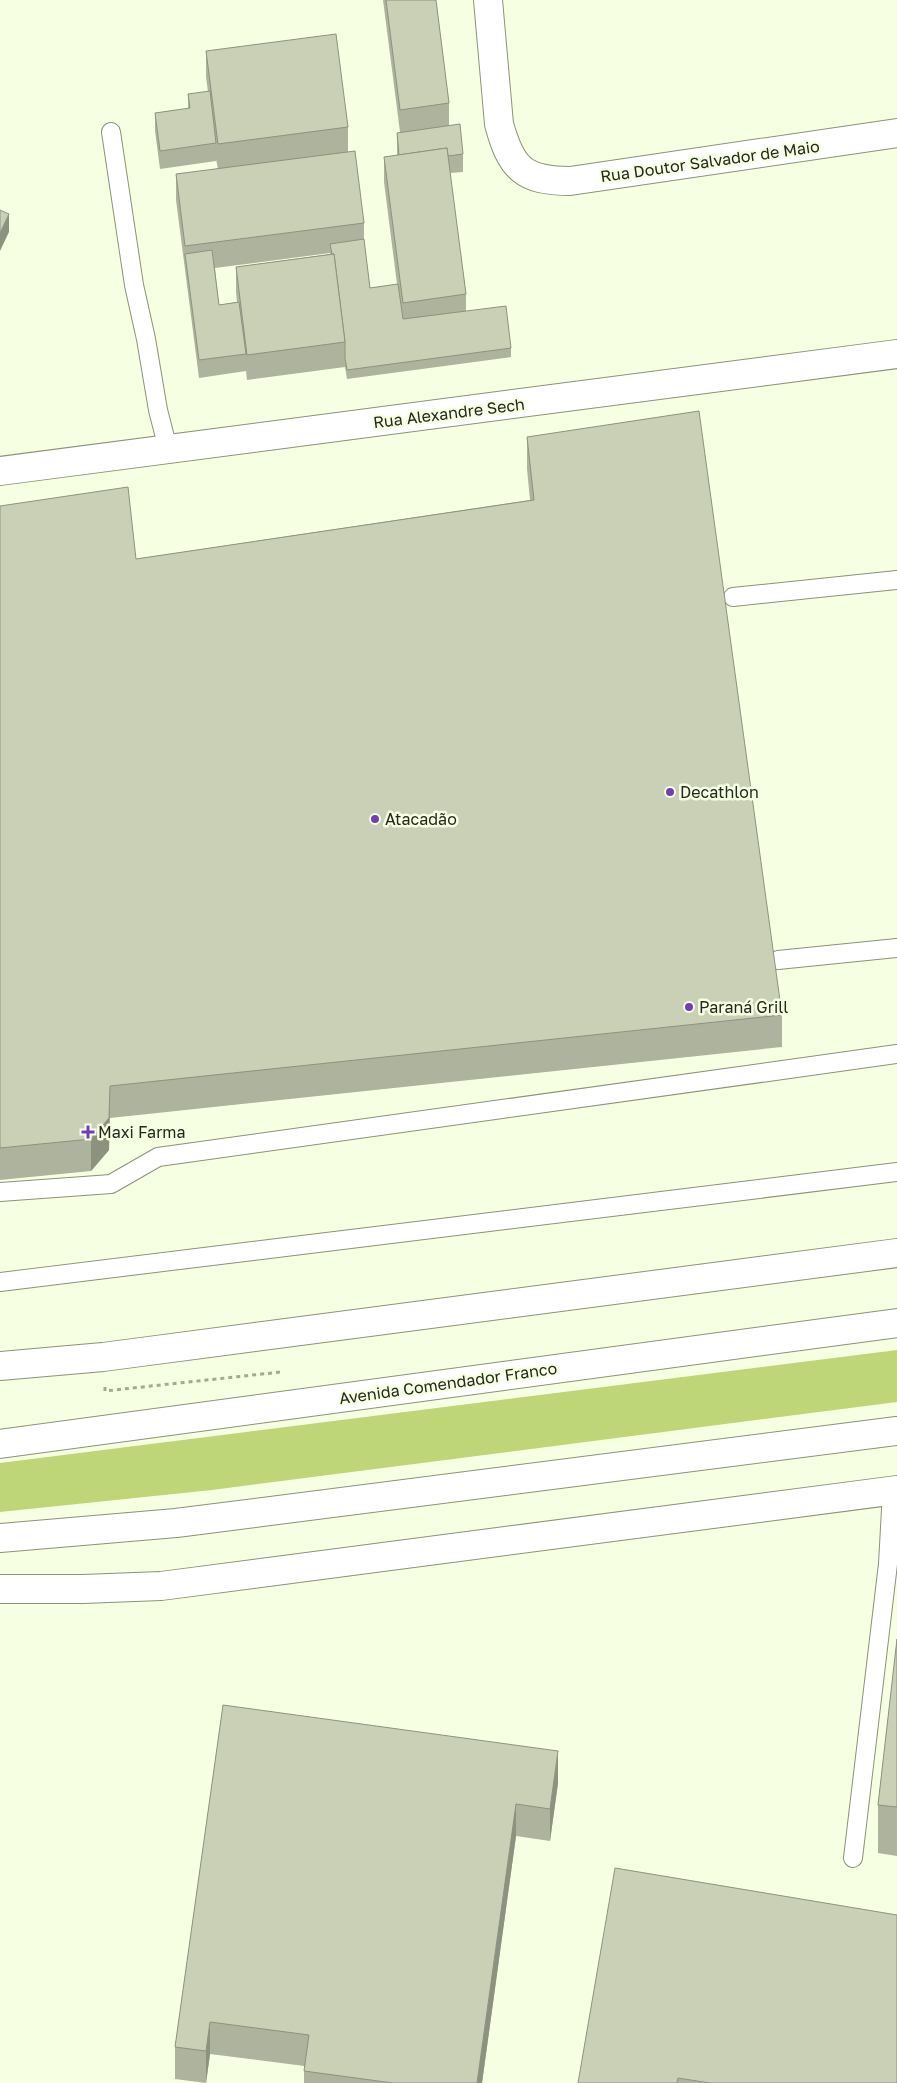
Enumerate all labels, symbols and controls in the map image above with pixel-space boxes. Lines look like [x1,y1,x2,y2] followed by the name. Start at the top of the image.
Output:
[599,136,821,186] street label: Rua Doutor Salvador de Maio
[372,394,526,432] street label: Rua Alexandre Sech
[680,782,759,802] place label: Decathlon
[664,786,676,798] marker: Decathlon
[385,809,457,829] place label: Atacadão
[369,813,381,825] marker: Atacadão
[699,997,788,1017] place label: Paraná Grill
[683,1001,695,1013] marker: Paraná Grill
[98,1122,186,1142] place label: Maxi Farma
[82,1126,94,1138] marker: Maxi Farma
[338,1358,558,1408] street label: Avenida Comendador Franco

